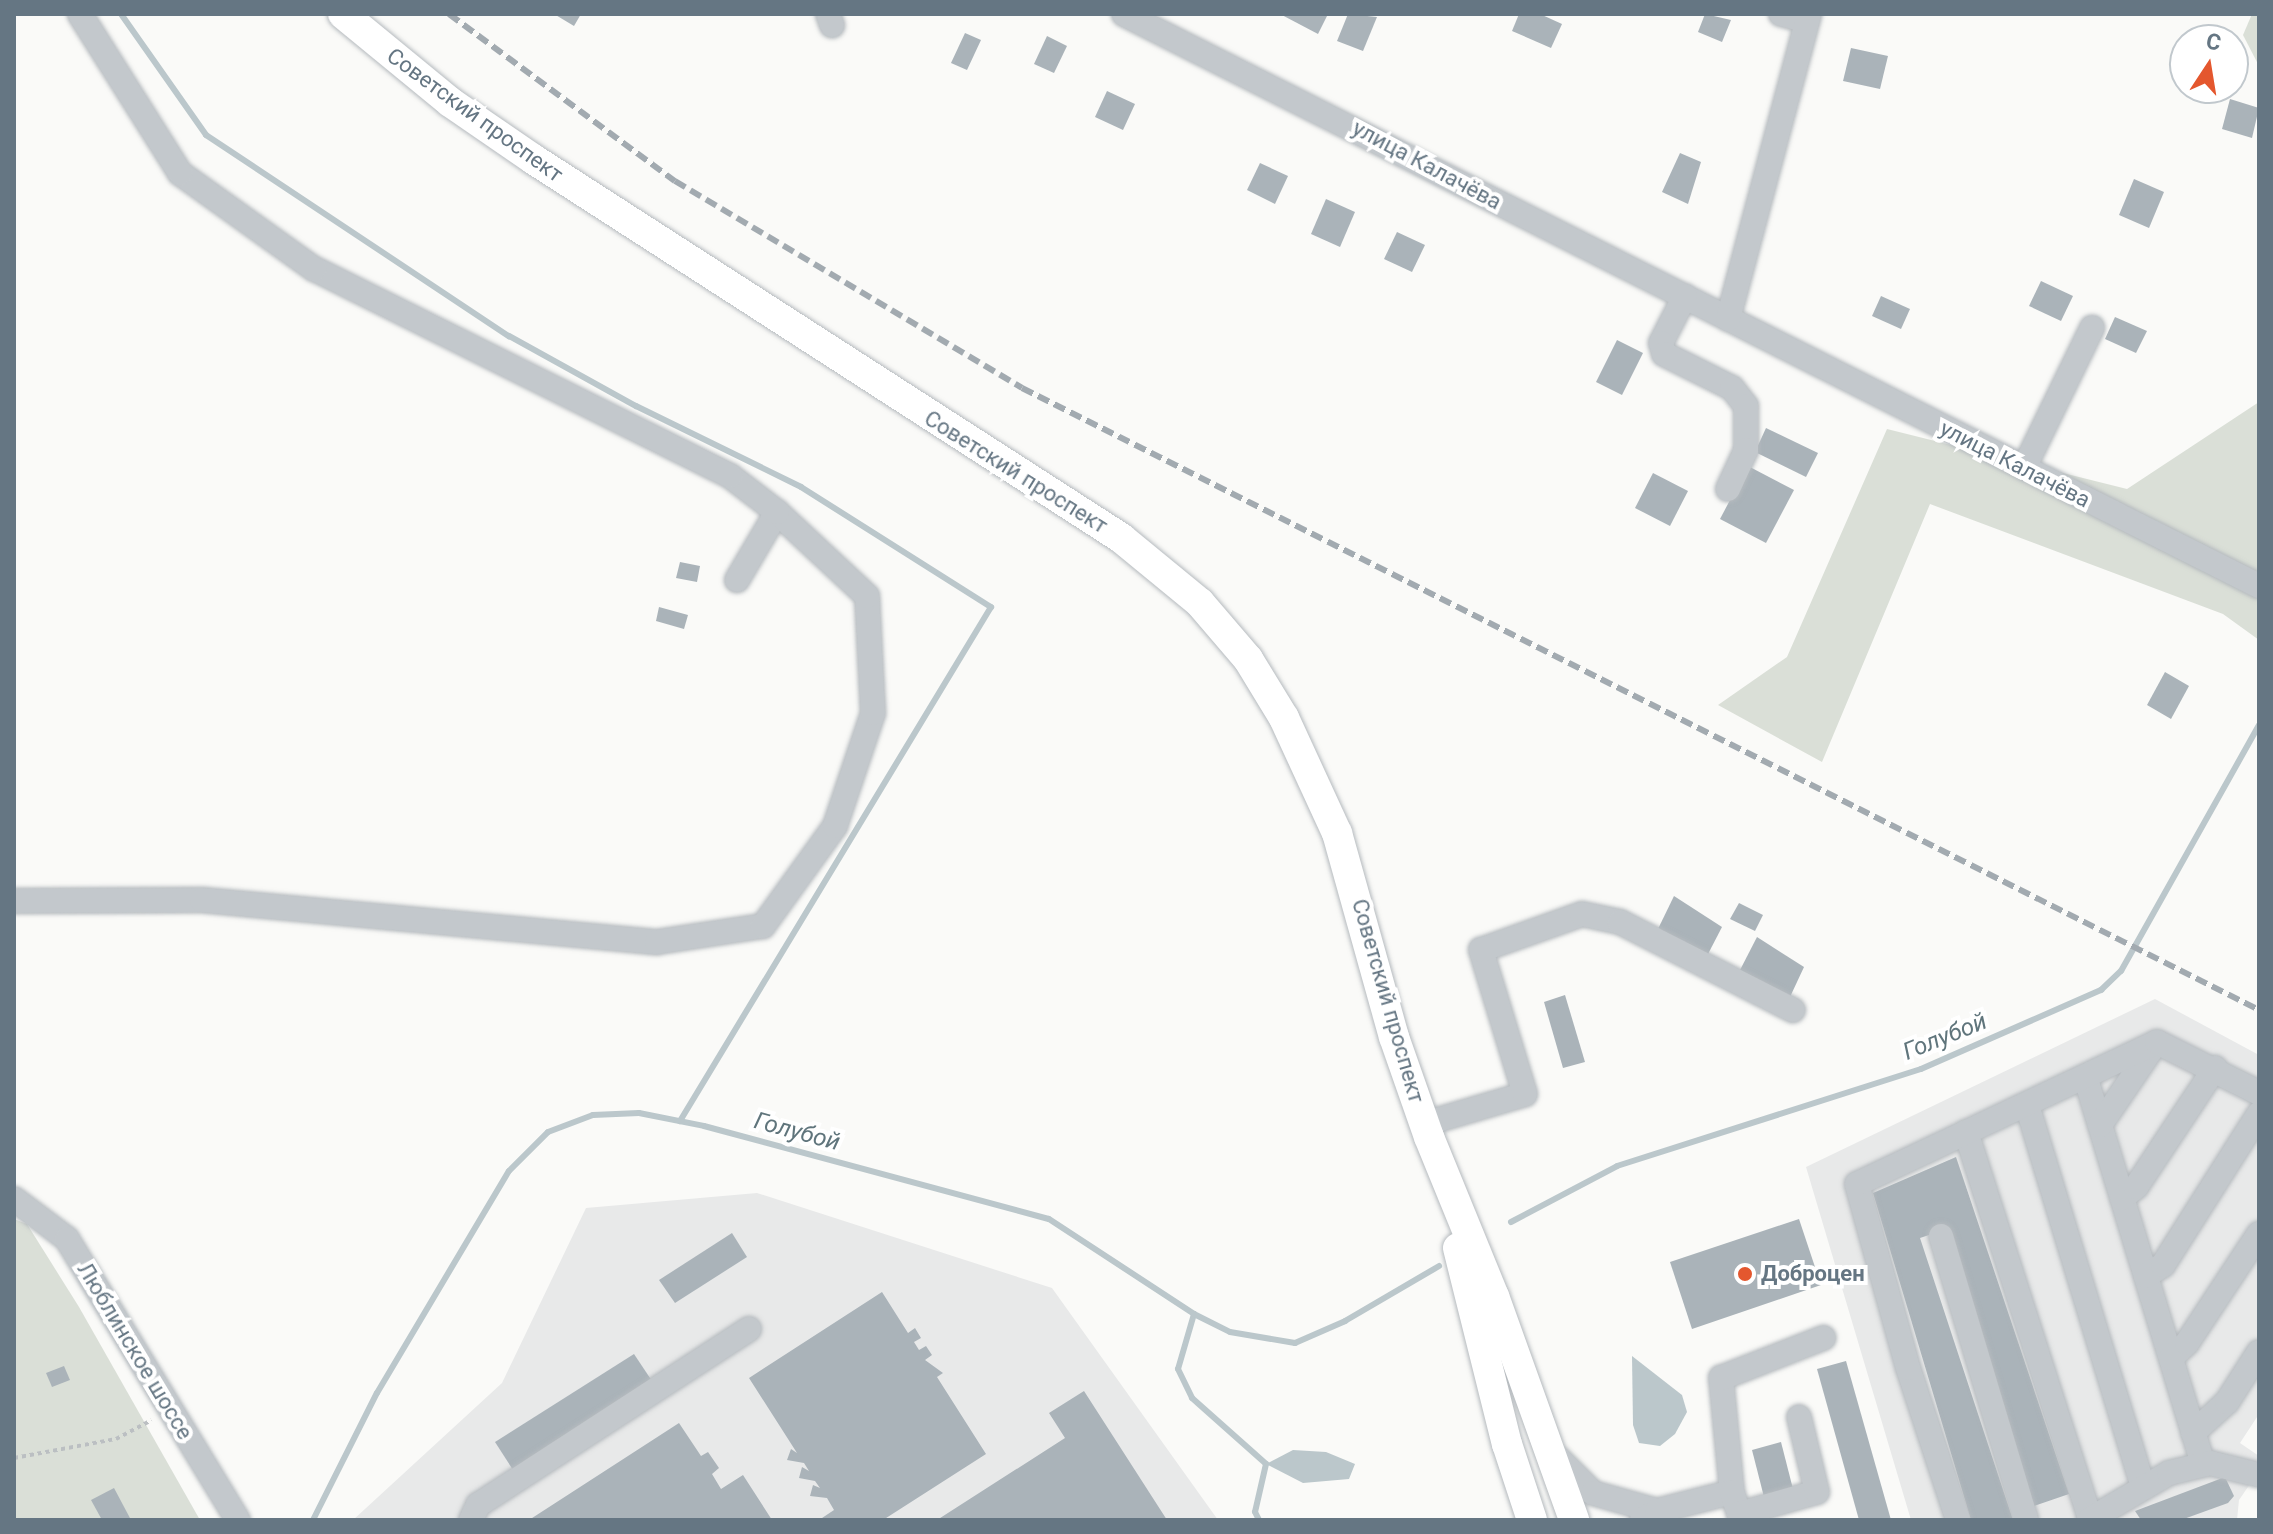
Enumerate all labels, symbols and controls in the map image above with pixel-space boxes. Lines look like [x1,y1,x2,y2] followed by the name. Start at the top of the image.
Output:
[2169,24,2249,104] north arrow
[2204,28,2223,56] text: С
[382,42,568,188] street label: Советский проспект
[1348,115,1506,215] street label: улица Калачёва
[920,405,1112,539] street label: Советский проспект
[1936,415,2094,513] street label: улица Калачёва
[1346,896,1430,1106] street label: Советский проспект
[1899,1007,1991,1067] water label: Голубой
[751,1107,843,1157] water label: Голубой
[72,1258,198,1444] street label: Люблинское шоссе
[1761,1261,1865,1287] place label: Доброцен
[1736,1265,1754,1283] marker: Доброцен

